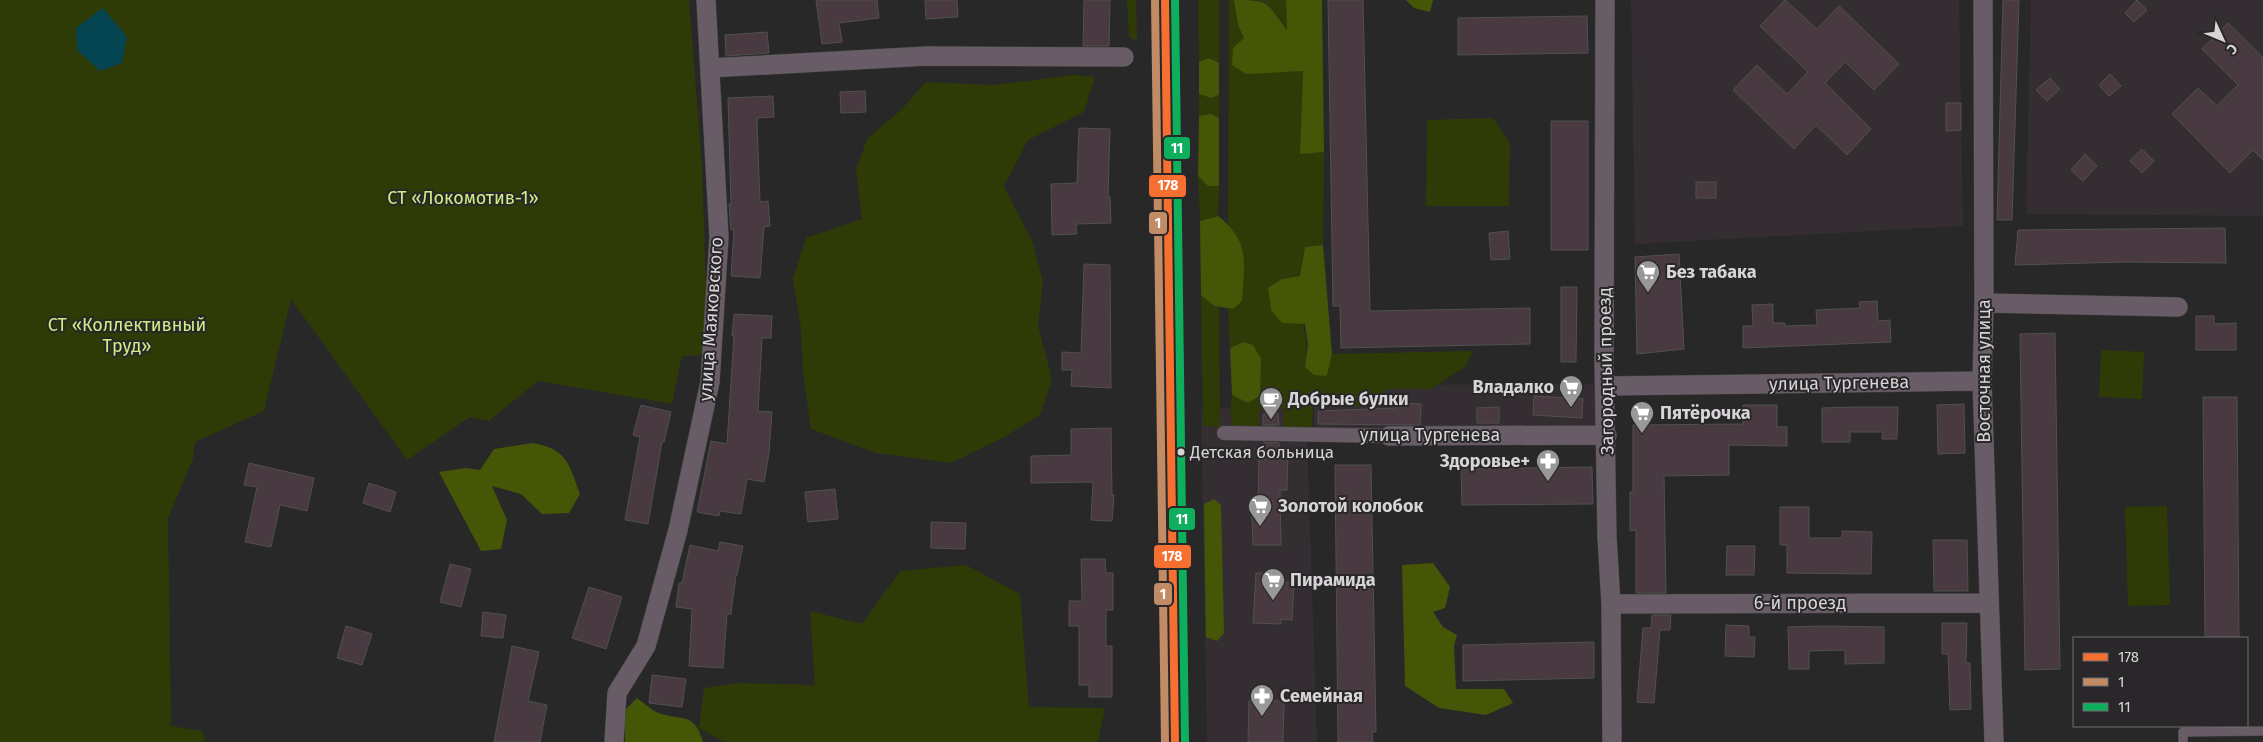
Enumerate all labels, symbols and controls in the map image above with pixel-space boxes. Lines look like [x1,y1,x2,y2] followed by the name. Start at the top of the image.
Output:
[2198,15,2248,65] north arrow
[2223,40,2241,57] text: С
[1163,136,1191,160] line badge: 11
[1171,140,1183,157] text: 11
[1148,174,1187,198] line badge: 178
[1158,177,1178,194] text: 178
[387,187,539,209] park label: СТ «Локомотив-1»
[1148,211,1168,235] line badge: 1
[1155,215,1161,232] text: 1
[694,236,728,402] street label: улица Маяковского
[1635,259,1661,293] supermarket icon: Без табака
[1666,261,1757,283] place label: Без табака
[1594,287,1618,455] street label: Загородный проезд
[1973,299,1995,443] street label: Восточная улица
[48,314,206,357] park label: СТ «Коллективный Труд»
[1769,371,1909,395] street label: улица Тургенева
[1558,374,1584,408] supermarket icon: Владалко
[1473,376,1554,398] place label: Владалко
[1258,386,1284,420] cafe icon: Добрые булки
[1287,388,1409,410] place label: Добрые булки
[1629,400,1655,434] supermarket icon: Пятёрочка
[1660,402,1751,424] place label: Пятёрочка
[1360,424,1500,446] street label: улица Тургенева
[1189,442,1334,463] place label: Детская больница
[1176,447,1186,457] marker: Детская больница
[1535,448,1561,482] pharmacy icon: Здоровье+
[1439,450,1530,472] place label: Здоровье+
[1247,493,1273,527] supermarket icon: Золотой колобок
[1277,495,1423,517] place label: Золотой колобок
[1168,507,1196,531] line badge: 11
[1176,511,1188,528] text: 11
[1153,544,1192,569] line badge: 178
[1162,548,1182,565] text: 178
[1260,567,1286,601] supermarket icon: Пирамида
[1290,569,1376,591] place label: Пирамида
[1153,582,1173,606] line badge: 1
[1160,586,1166,603] text: 1
[1754,592,1846,614] street label: 6-й проезд
[2073,637,2248,727] legend
[2118,648,2139,666] text: 178
[2118,673,2125,691] text: 1
[1249,683,1275,717] pharmacy icon: Семейная
[1280,685,1363,707] place label: Семейная
[2118,698,2131,716] text: 11

